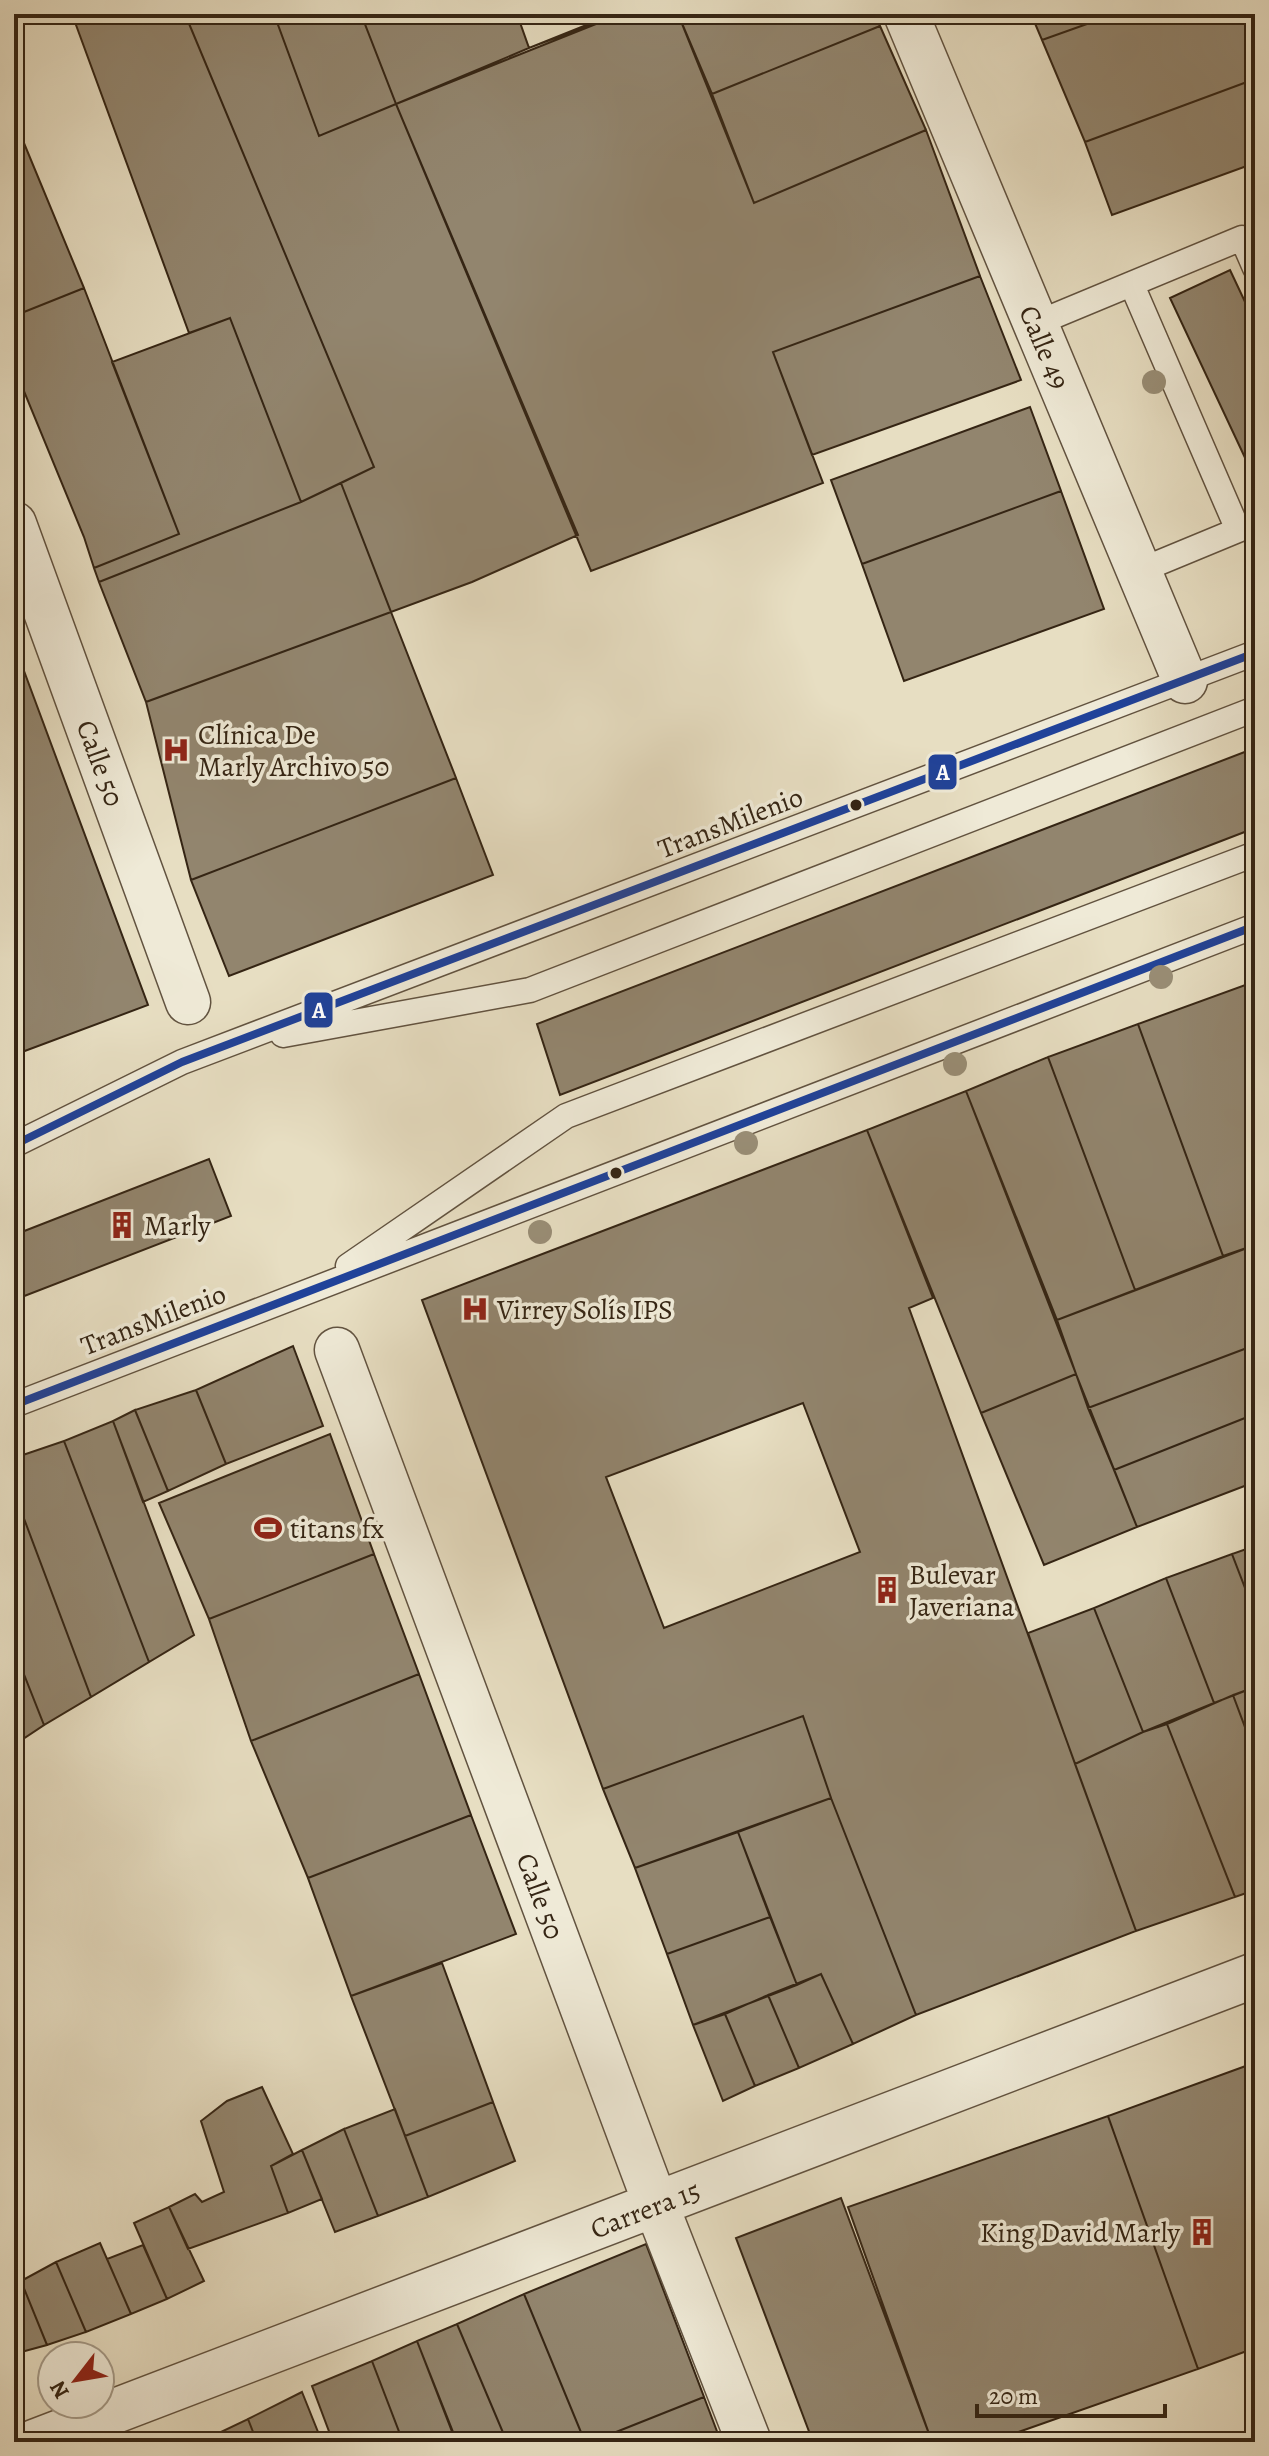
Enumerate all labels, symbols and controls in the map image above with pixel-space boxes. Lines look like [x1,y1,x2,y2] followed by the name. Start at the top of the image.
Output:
[1009,300,1079,395] street label: Calle 49
[67,715,133,812] street label: Calle 50
[198,716,390,786] place label: Clínica De Marly Archivo 50
[161,735,191,765] hospital icon: Clínica De Marly Archivo 50
[927,753,958,791] line badge: A
[935,758,950,788] text: A
[652,778,808,868] street label: TransMilenio
[848,797,864,813] unlabelled marker
[303,991,334,1029] line badge: A
[311,996,326,1026] text: A
[608,1165,624,1181] unlabelled marker
[144,1207,211,1245] place label: Marly
[107,1210,137,1240] building icon: Marly
[75,1275,231,1365] street label: TransMilenio
[496,1291,673,1329] place label: Virrey Solís IPS
[460,1294,490,1324] hospital icon: Virrey Solís IPS
[290,1510,385,1548] place label: titans fx
[253,1513,283,1543] sports icon: titans fx
[909,1556,1014,1626] place label: Bulevar Javeriana
[872,1575,902,1605] building icon: Bulevar Javeriana
[507,1848,573,1945] street label: Calle 50
[585,2172,706,2248] street label: Carrera 15
[980,2214,1181,2252] place label: King David Marly
[1187,2217,1217,2247] building icon: King David Marly
[36,2340,116,2420] north arrow
[977,2368,1165,2418] scale bar
[43,2375,77,2404] text: N
[989,2380,1038,2412] text: 20 m

